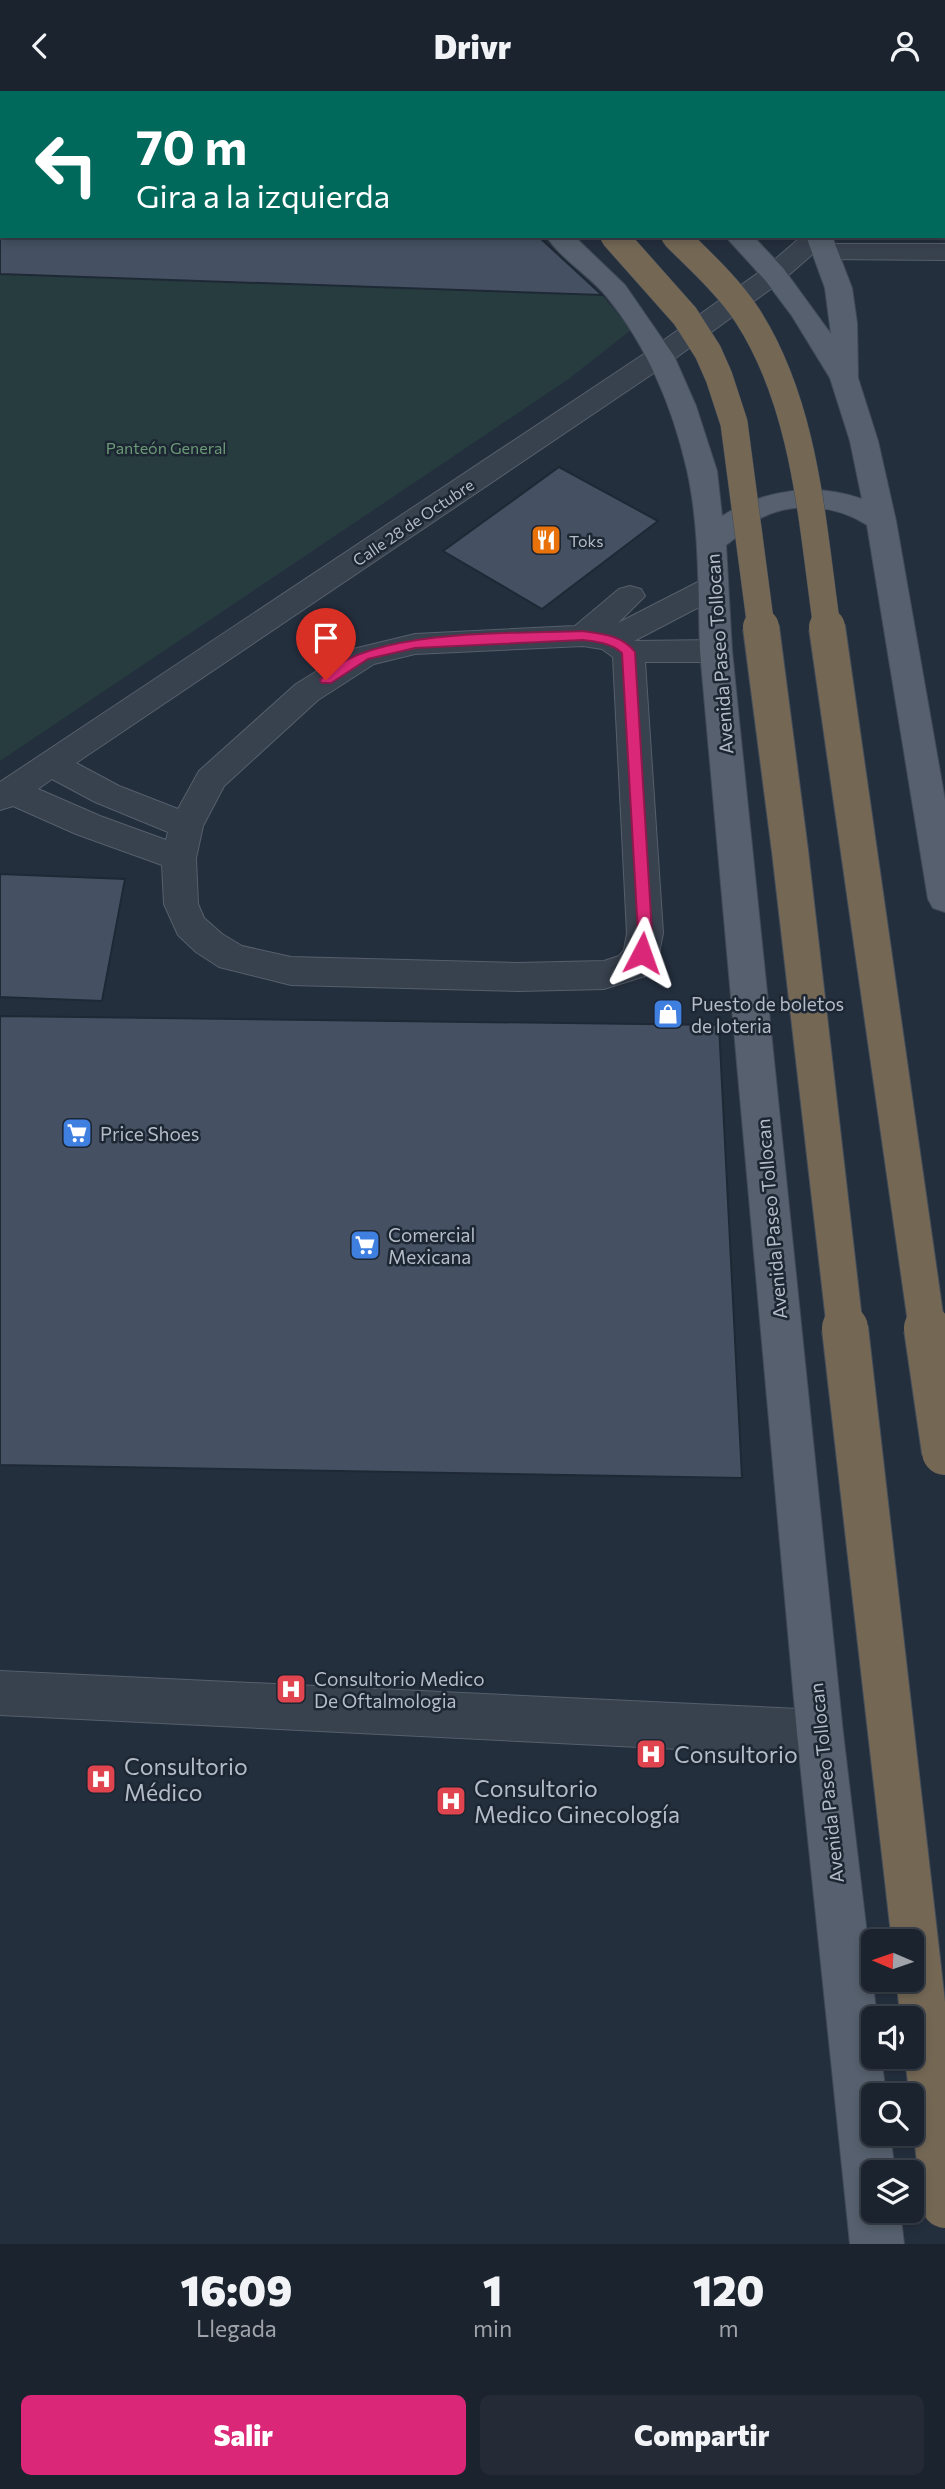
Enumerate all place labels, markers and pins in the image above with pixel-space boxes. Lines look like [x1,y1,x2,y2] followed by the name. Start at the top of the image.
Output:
[529,523,563,557] restaurant icon: Toks
[569,531,604,550] place label: Toks
[296,608,356,680] pin
[691,992,844,1037] place label: Puesto de boletos de loteria
[651,997,685,1031] shop icon: Puesto de boletos de loteria
[60,1116,94,1150] supermarket icon: Price Shoes
[100,1122,200,1145] place label: Price Shoes
[388,1223,475,1268] place label: Comercial Mexicana
[348,1228,382,1262] supermarket icon: Comercial Mexicana
[314,1667,485,1712] place label: Consultorio Medico De Oftalmologia
[274,1672,308,1706] hospital icon: Consultorio Medico De Oftalmologia
[634,1737,668,1771] hospital icon: Consultorio
[674,1740,798,1768] place label: Consultorio
[124,1752,248,1806] place label: Consultorio Médico
[84,1762,118,1796] hospital icon: Consultorio Médico
[474,1774,680,1828] place label: Consultorio Medico Ginecología
[434,1784,468,1818] hospital icon: Consultorio Medico Ginecología

